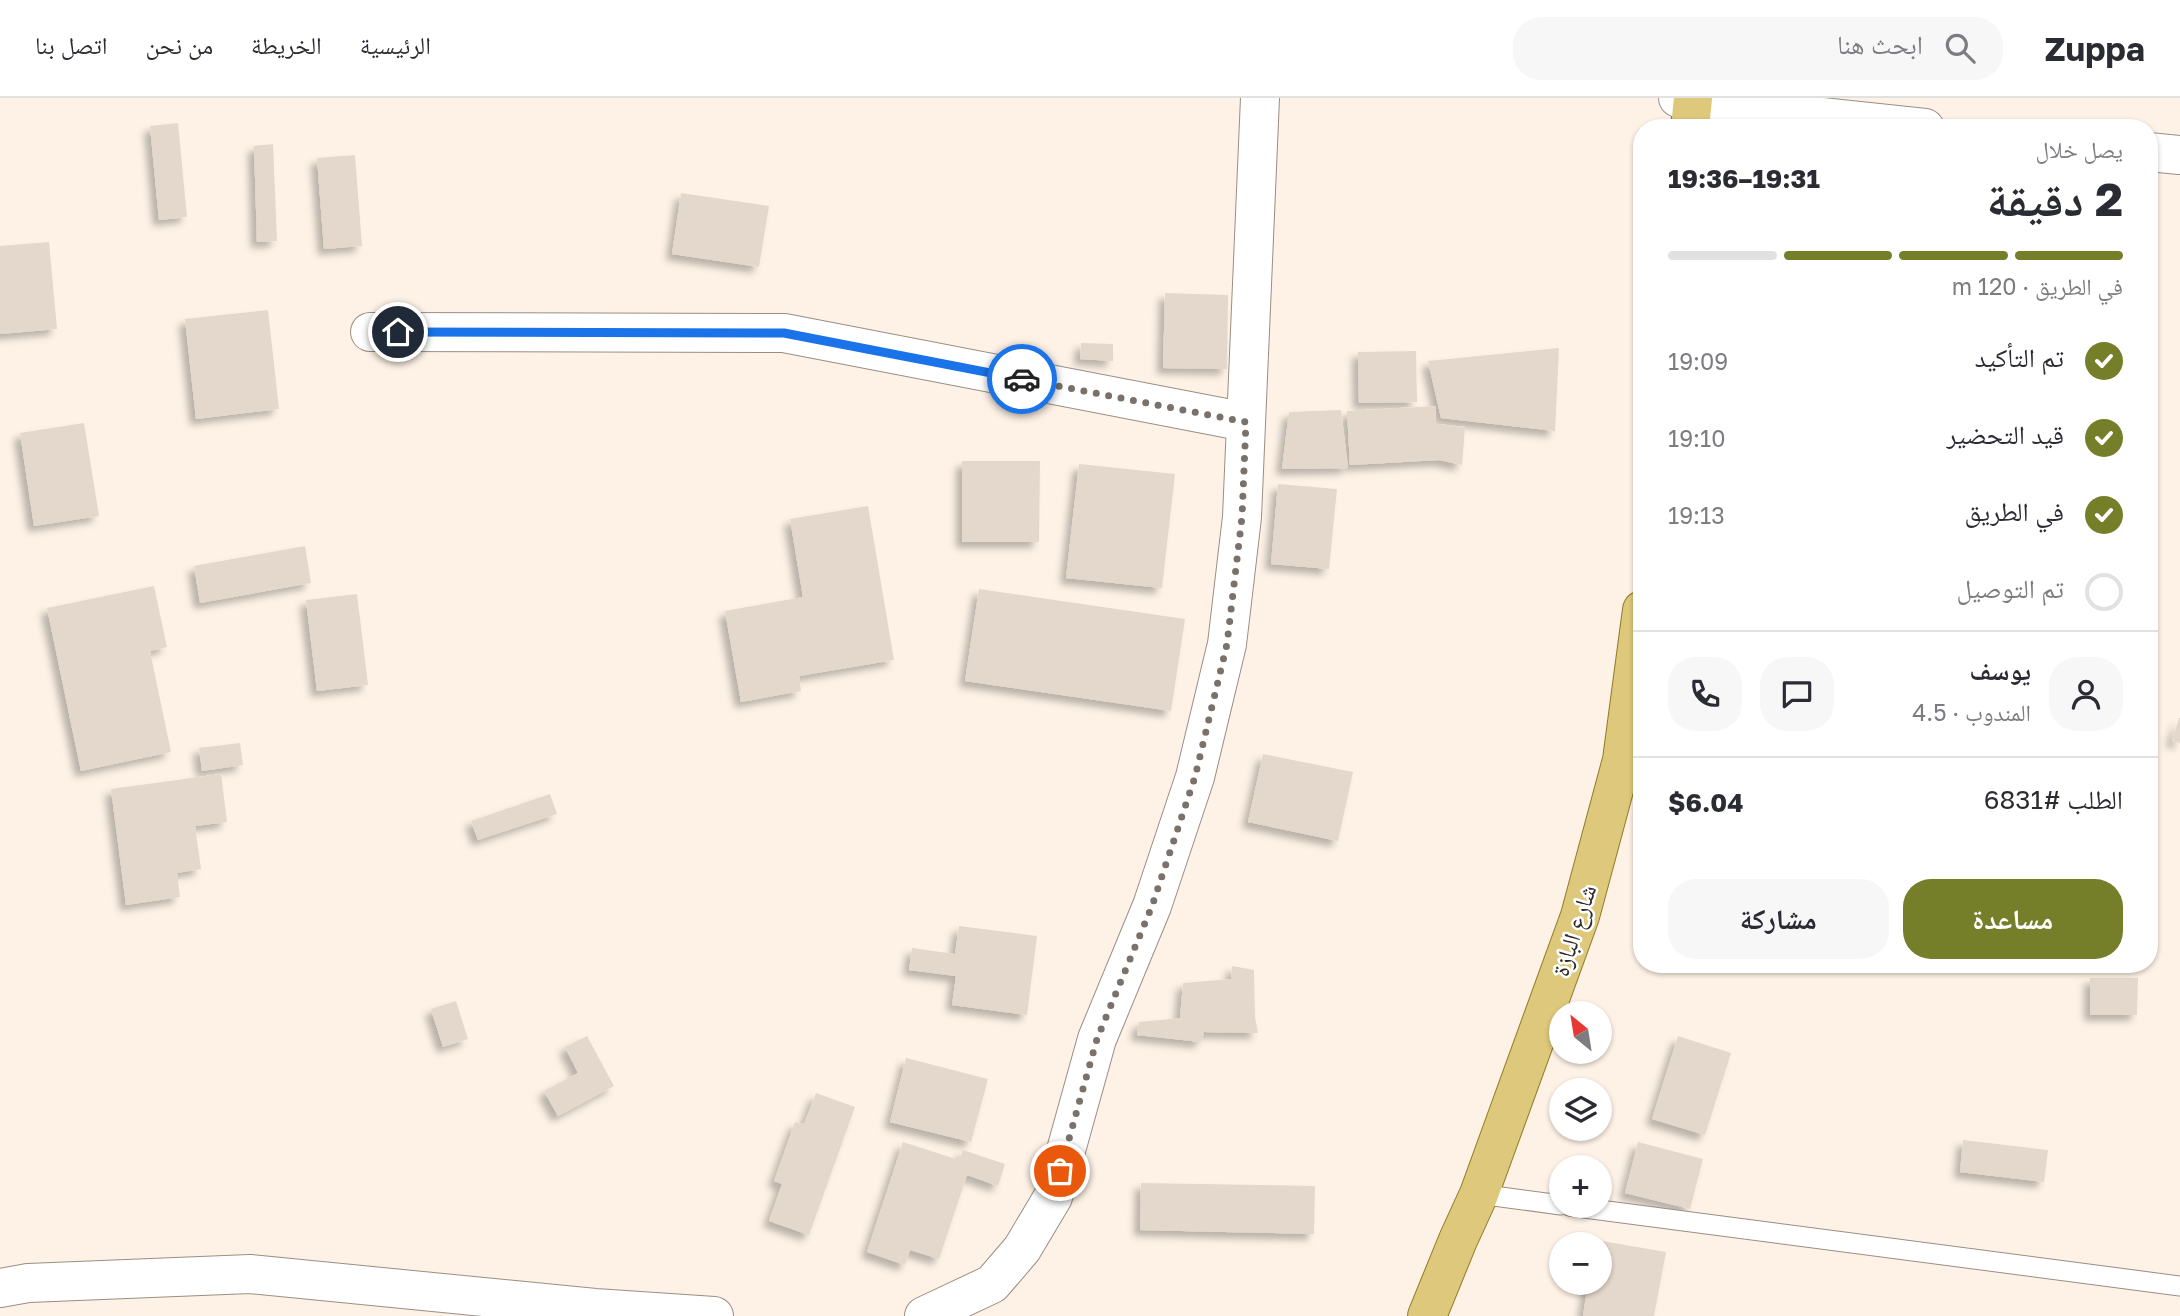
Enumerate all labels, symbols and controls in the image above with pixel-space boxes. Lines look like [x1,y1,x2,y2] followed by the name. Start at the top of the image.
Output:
[1513,17,2003,80] search box
[1837,29,1923,60] text: ابحث هنا
[1941,29,1979,67] icon: search
[2045,29,2145,68] text: Zuppa
[35,30,107,59] text: اتصل بنا
[145,30,213,59] text: من نحن
[251,30,322,59] text: الخريطة
[360,30,431,59] text: الرئيسية
[2036,135,2123,163] text: يصل خلال
[1668,163,1820,194] text: 19:31–19:36
[1987,171,2123,226] text: 2 دقيقة
[1952,272,2123,300] text: في الطريق · 120 m
[368,302,428,362] pin
[379,313,417,351] icon: home
[1975,342,2064,373] text: تم التأكيد
[2085,342,2123,380] icon: check
[987,344,1057,414] courier
[1668,347,1728,375] text: 19:09
[1003,360,1041,398] icon: car
[1946,419,2064,450] text: قيد التحضير
[2085,419,2123,457] icon: check
[1668,424,1725,452] text: 19:10
[1965,496,2064,527] text: في الطريق
[2085,496,2123,534] icon: check
[1668,501,1725,529] text: 19:13
[1956,573,2064,604] text: تم التوصيل
[1970,655,2031,686] text: يوسف
[1668,657,1742,731] button: phone
[1760,657,1834,731] button: chat
[2049,657,2123,731] button: person
[1912,698,2031,726] text: المندوب · 4.5
[1984,784,2123,815] text: الطلب #6831
[1668,787,1743,818] text: $6.04
[1668,879,1889,959] button: مشاركة
[1903,879,2123,959] button: مساعدة
[1545,881,1603,980] street label: شارع البازة
[1549,1001,1612,1064] north arrow
[1549,1001,1612,1295] map controls
[1549,1078,1612,1141] button: layers
[1030,1141,1090,1201] pin
[1041,1152,1079,1190] icon: bag
[1549,1155,1612,1218] button: +
[1549,1232,1612,1295] button: −

